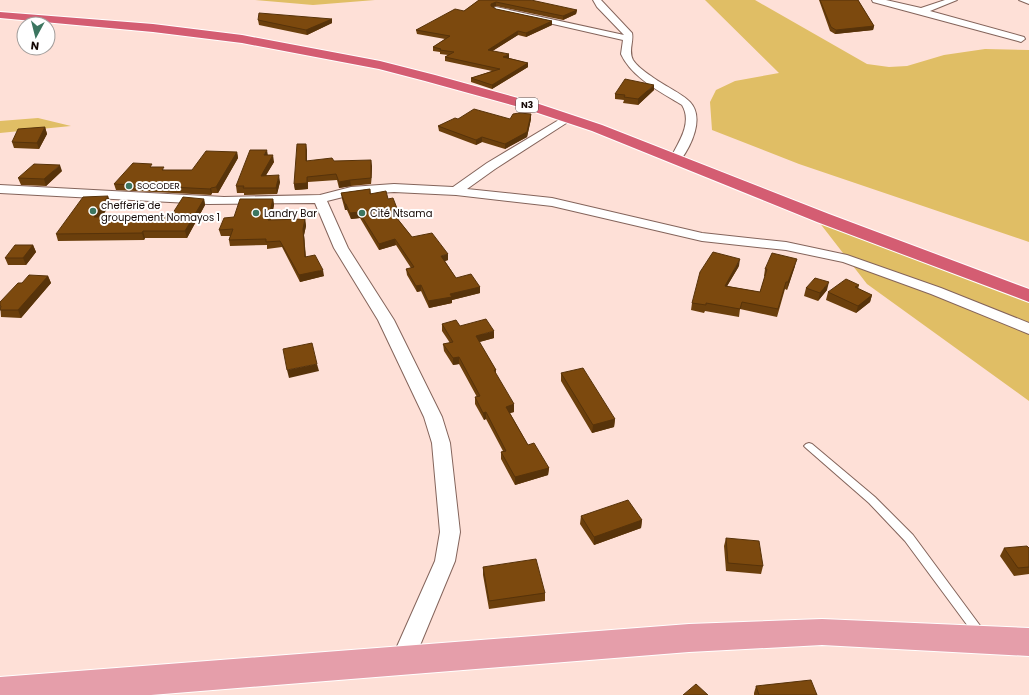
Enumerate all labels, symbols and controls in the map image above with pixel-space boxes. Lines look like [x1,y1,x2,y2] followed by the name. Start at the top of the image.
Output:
[16,16,56,56] north arrow
[30,37,40,54] text: N
[516,98,538,112] road number: N3
[137,180,180,192] place label: SOCODER
[124,181,134,191] marker: SOCODER
[101,198,220,225] place label: chefferie de groupement Nomayos 1
[88,206,98,216] marker: chefferie de groupement Nomayos 1
[264,206,317,221] place label: Landry Bar
[370,206,432,221] place label: Cité Ntsama
[251,208,261,218] marker: Landry Bar
[357,208,367,218] marker: Cité Ntsama

